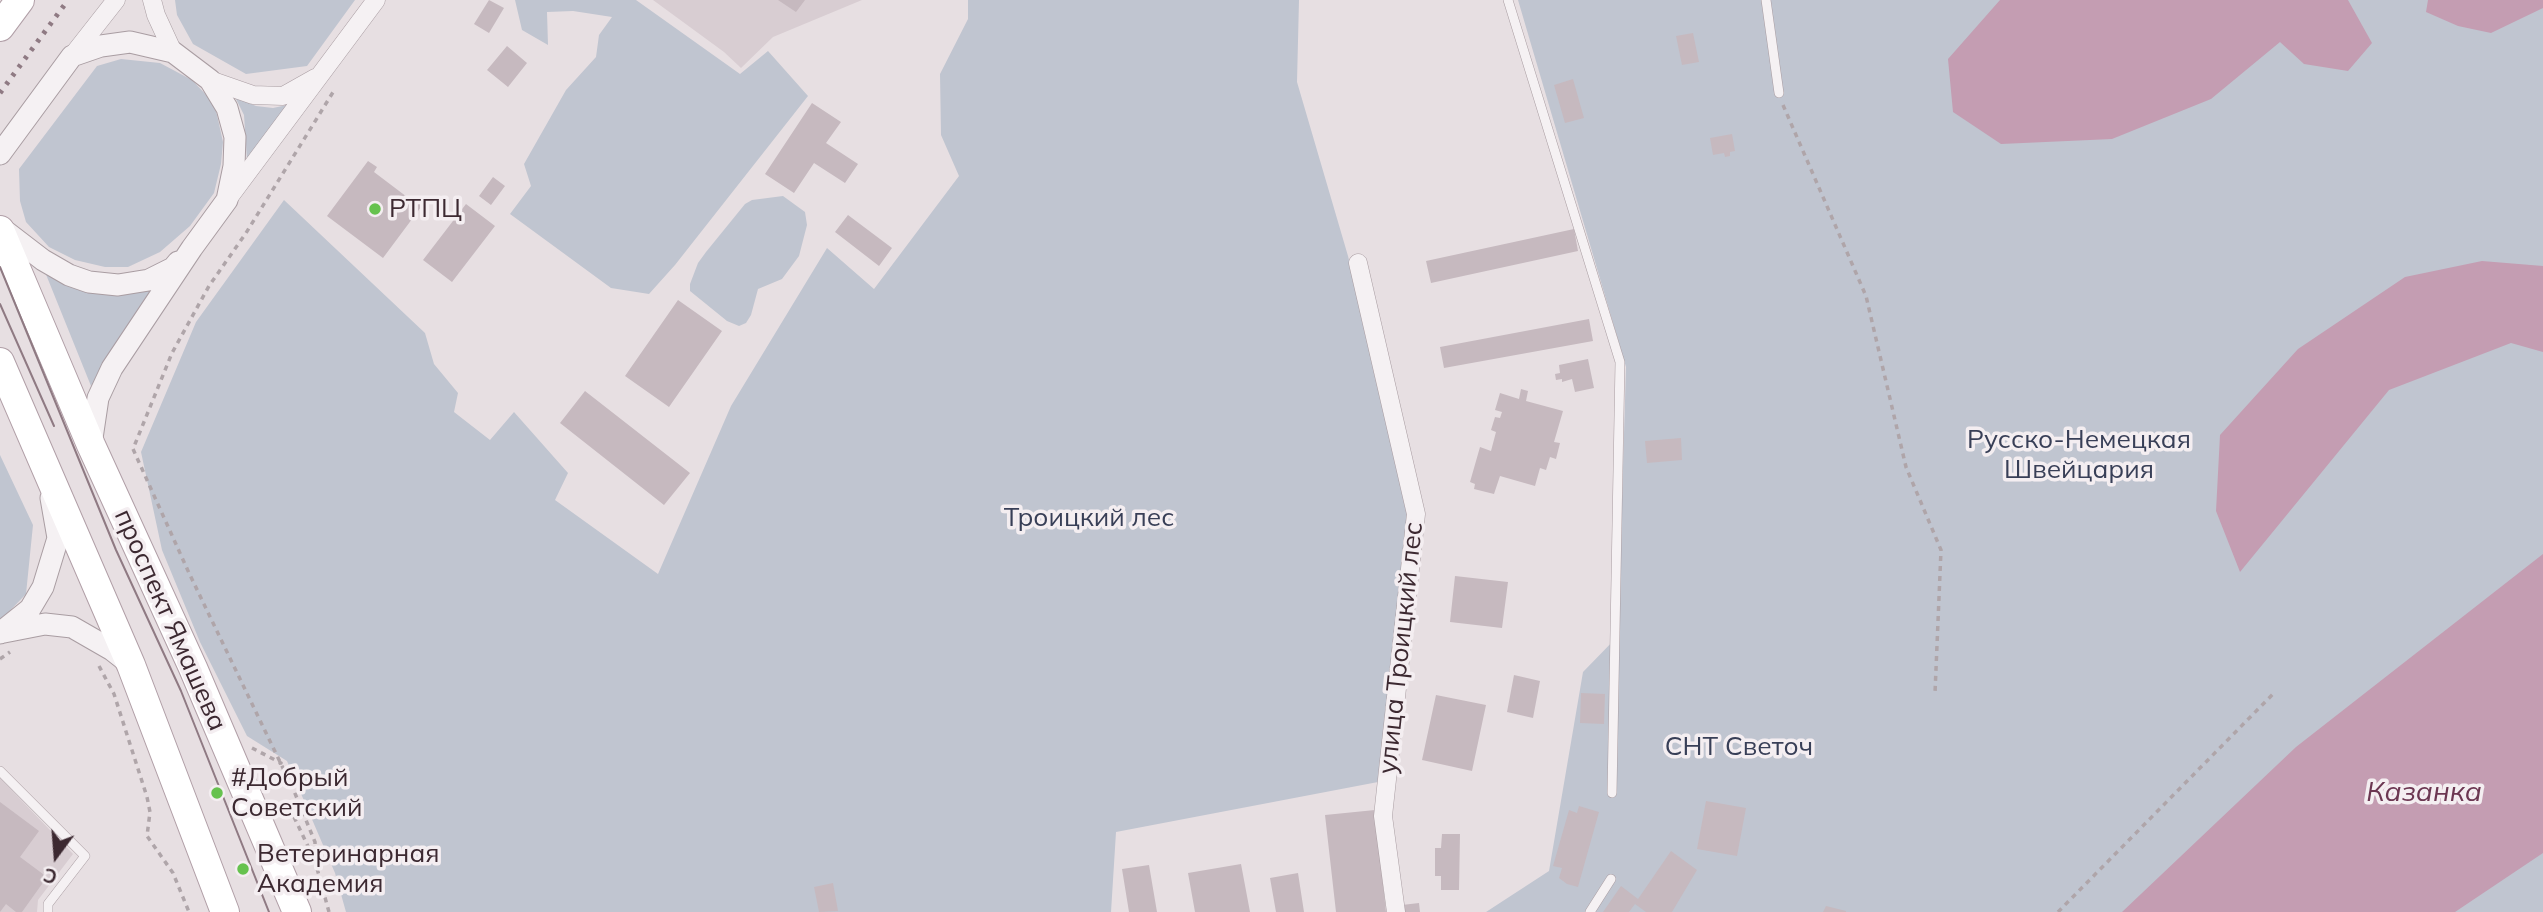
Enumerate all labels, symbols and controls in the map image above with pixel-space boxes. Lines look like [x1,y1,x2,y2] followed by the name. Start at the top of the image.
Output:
[389,193,462,225] place label: РТПЦ
[367,201,383,217] marker: РТПЦ
[1967,424,2191,486] park label: Русско-Немецкая Швейцария
[1004,502,1174,534] park label: Троицкий лес
[107,504,233,736] street label: проспект Ямашева
[1372,521,1430,775] street label: улица Троицкий лес
[1665,731,1813,763] park label: СНТ Светоч
[231,762,362,824] place label: #Добрый Советский
[2366,776,2482,810] water label: Казанка
[209,785,225,801] marker: #Добрый Советский
[21,821,91,891] north arrow
[257,838,440,900] place label: Ветеринарная Академия
[235,861,251,877] marker: Ветеринарная Академия
[41,863,60,890] text: С

